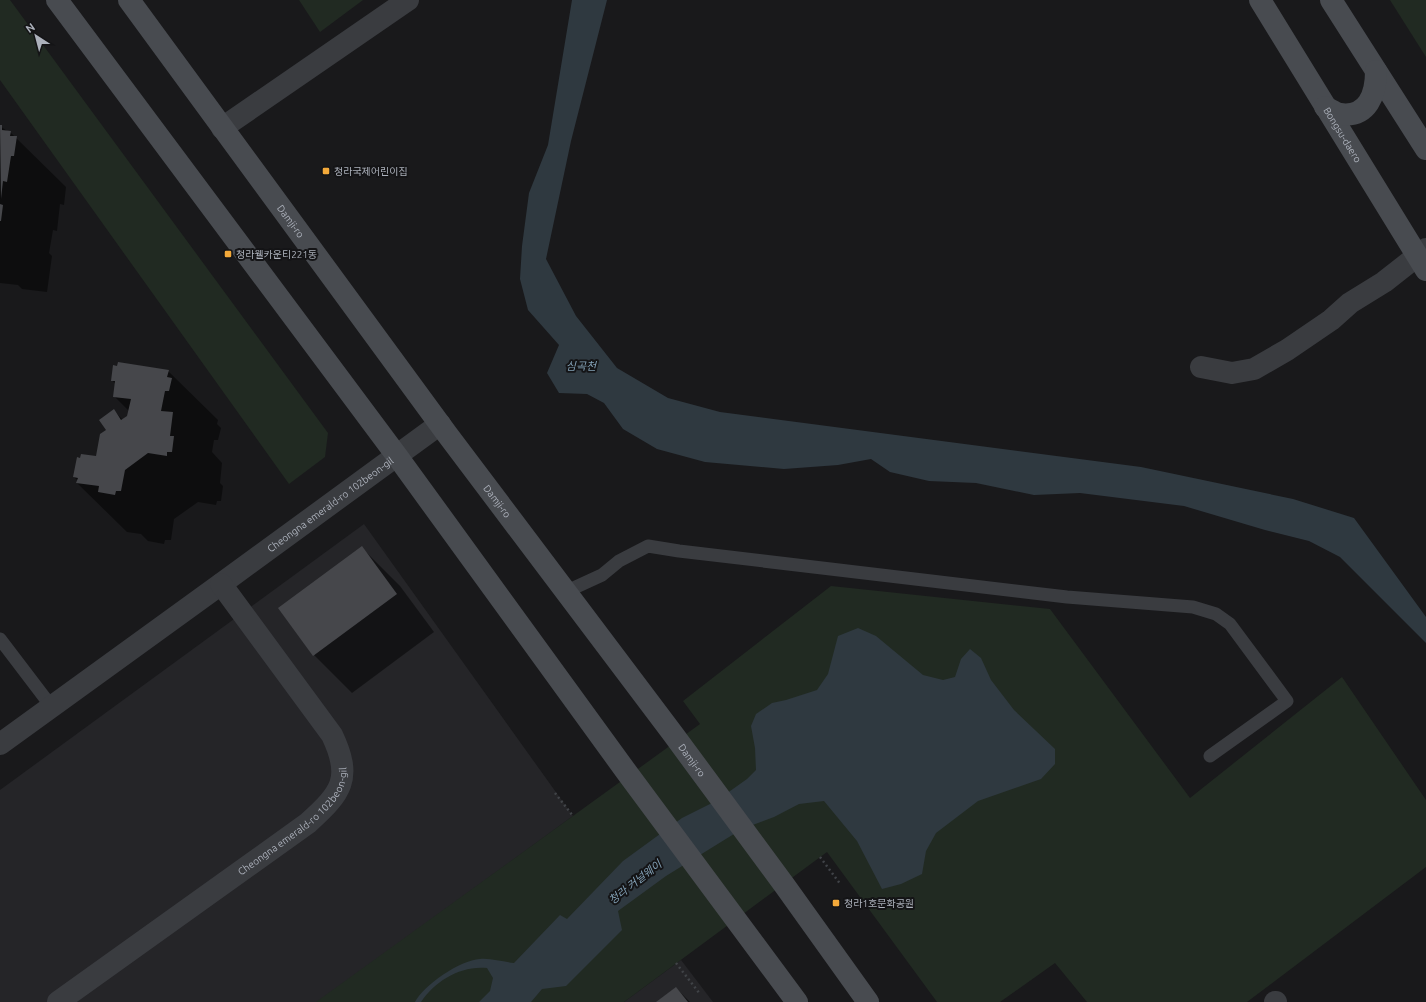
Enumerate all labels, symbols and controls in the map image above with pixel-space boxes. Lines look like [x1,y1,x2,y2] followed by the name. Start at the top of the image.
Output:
[16,16,56,56] north arrow
[23,21,37,35] text: N
[1322,105,1364,164] street label: Bongsu-daero
[321,166,331,176] marker: 청라국제어린이집
[334,166,408,177] place label: 청라국제어린이집
[275,202,307,240] street label: Damji-ro
[223,249,233,259] marker: 청라웰카운티221동
[236,249,317,260] place label: 청라웰카운티221동
[566,360,598,372] water label: 심곡천
[265,454,396,554] street label: Cheongna emerald-ro 102beon-gil
[482,482,514,520] street label: Damji-ro
[676,741,708,779] street label: Damji-ro
[236,767,348,877] street label: Cheongna emerald-ro 102beon-gil
[606,857,664,906] water label: 청라 커널웨이
[831,898,841,908] marker: 청라1호문화공원
[844,898,914,909] place label: 청라1호문화공원

